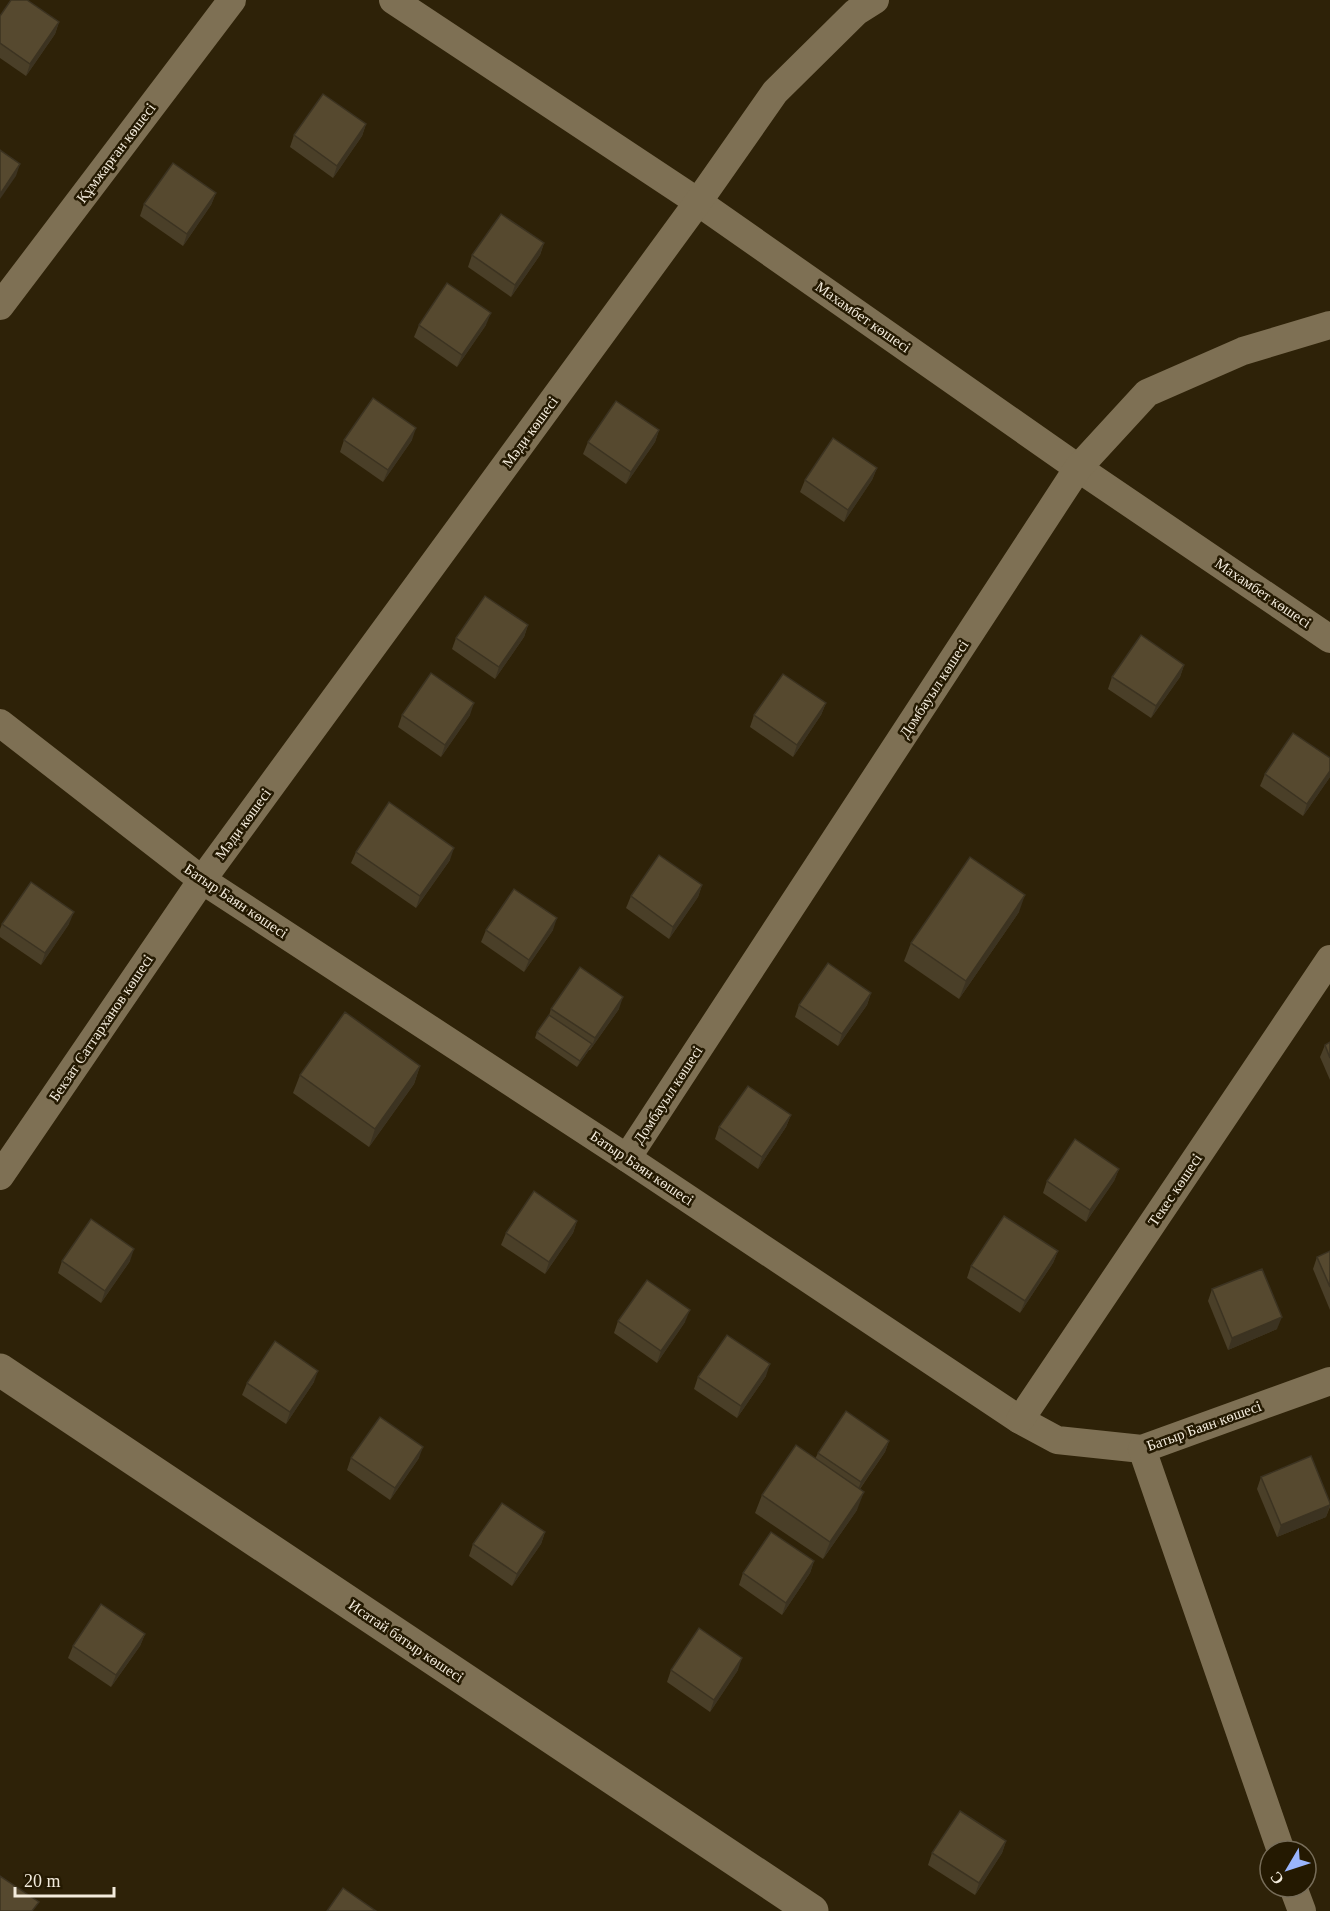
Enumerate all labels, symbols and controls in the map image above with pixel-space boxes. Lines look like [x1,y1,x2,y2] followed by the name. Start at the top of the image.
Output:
[73,100,159,206] street label: Құмжарған көшесі
[813,278,913,356] street label: Махамбет көшесі
[499,393,561,471] street label: Мәди көшесі
[1212,555,1314,631] street label: Махамбет көшесі
[896,637,972,741] street label: Домбауыл көшесі
[212,785,274,863] street label: Мәди көшесі
[181,861,291,941] street label: Батыр Баян көшесі
[46,952,156,1104] street label: Бекзат Саттарханов көшесі
[630,1043,706,1147] street label: Домбауыл көшесі
[587,1128,697,1208] street label: Батыр Баян көшесі
[1145,1151,1205,1229] street label: Текес көшесі
[1144,1398,1264,1454] street label: Батыр Баян көшесі
[346,1597,466,1685] street label: Исатай батыр көшесі
[1258,1839,1318,1899] north arrow
[15,1860,114,1898] scale bar
[1266,1868,1287,1888] text: С
[24,1871,61,1891] text: 20 m

